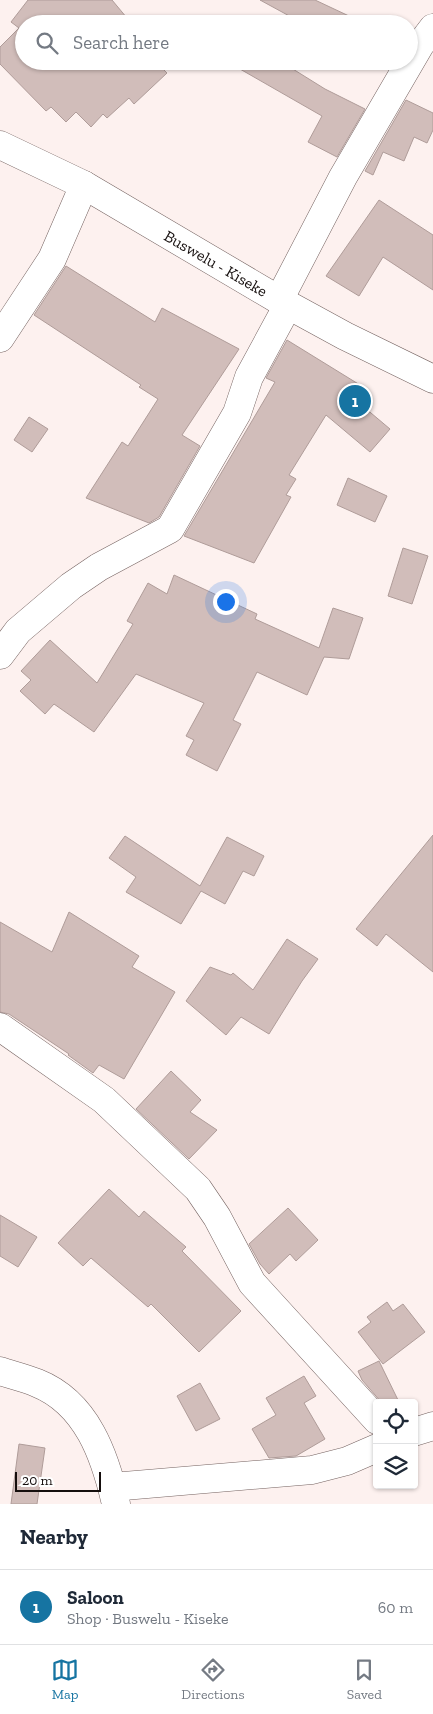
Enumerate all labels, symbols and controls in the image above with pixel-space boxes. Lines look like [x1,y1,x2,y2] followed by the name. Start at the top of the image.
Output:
[15,15,418,70] search box
[33,29,61,57] icon: search
[73,31,169,54] text: Search here
[161,226,271,301] street label: Buswelu - Kiseke
[339,382,371,420] pin: 1
[213,589,239,615] your location
[373,1399,418,1489] map controls
[373,1399,418,1444] button: locate
[373,1444,418,1489] button: layers
[15,1469,101,1492] scale bar
[22,1472,53,1489] text: 20 m
[20,1524,88,1549] text: Nearby
[67,1586,124,1609] text: Saloon
[33,1598,39,1617] text: 1
[378,1598,413,1617] text: 60 m
[67,1609,228,1628] text: Shop · Buswelu - Kiseke
[51,1656,79,1703] tab: Map
[181,1656,245,1703] tab: Directions
[347,1656,382,1703] tab: Saved

